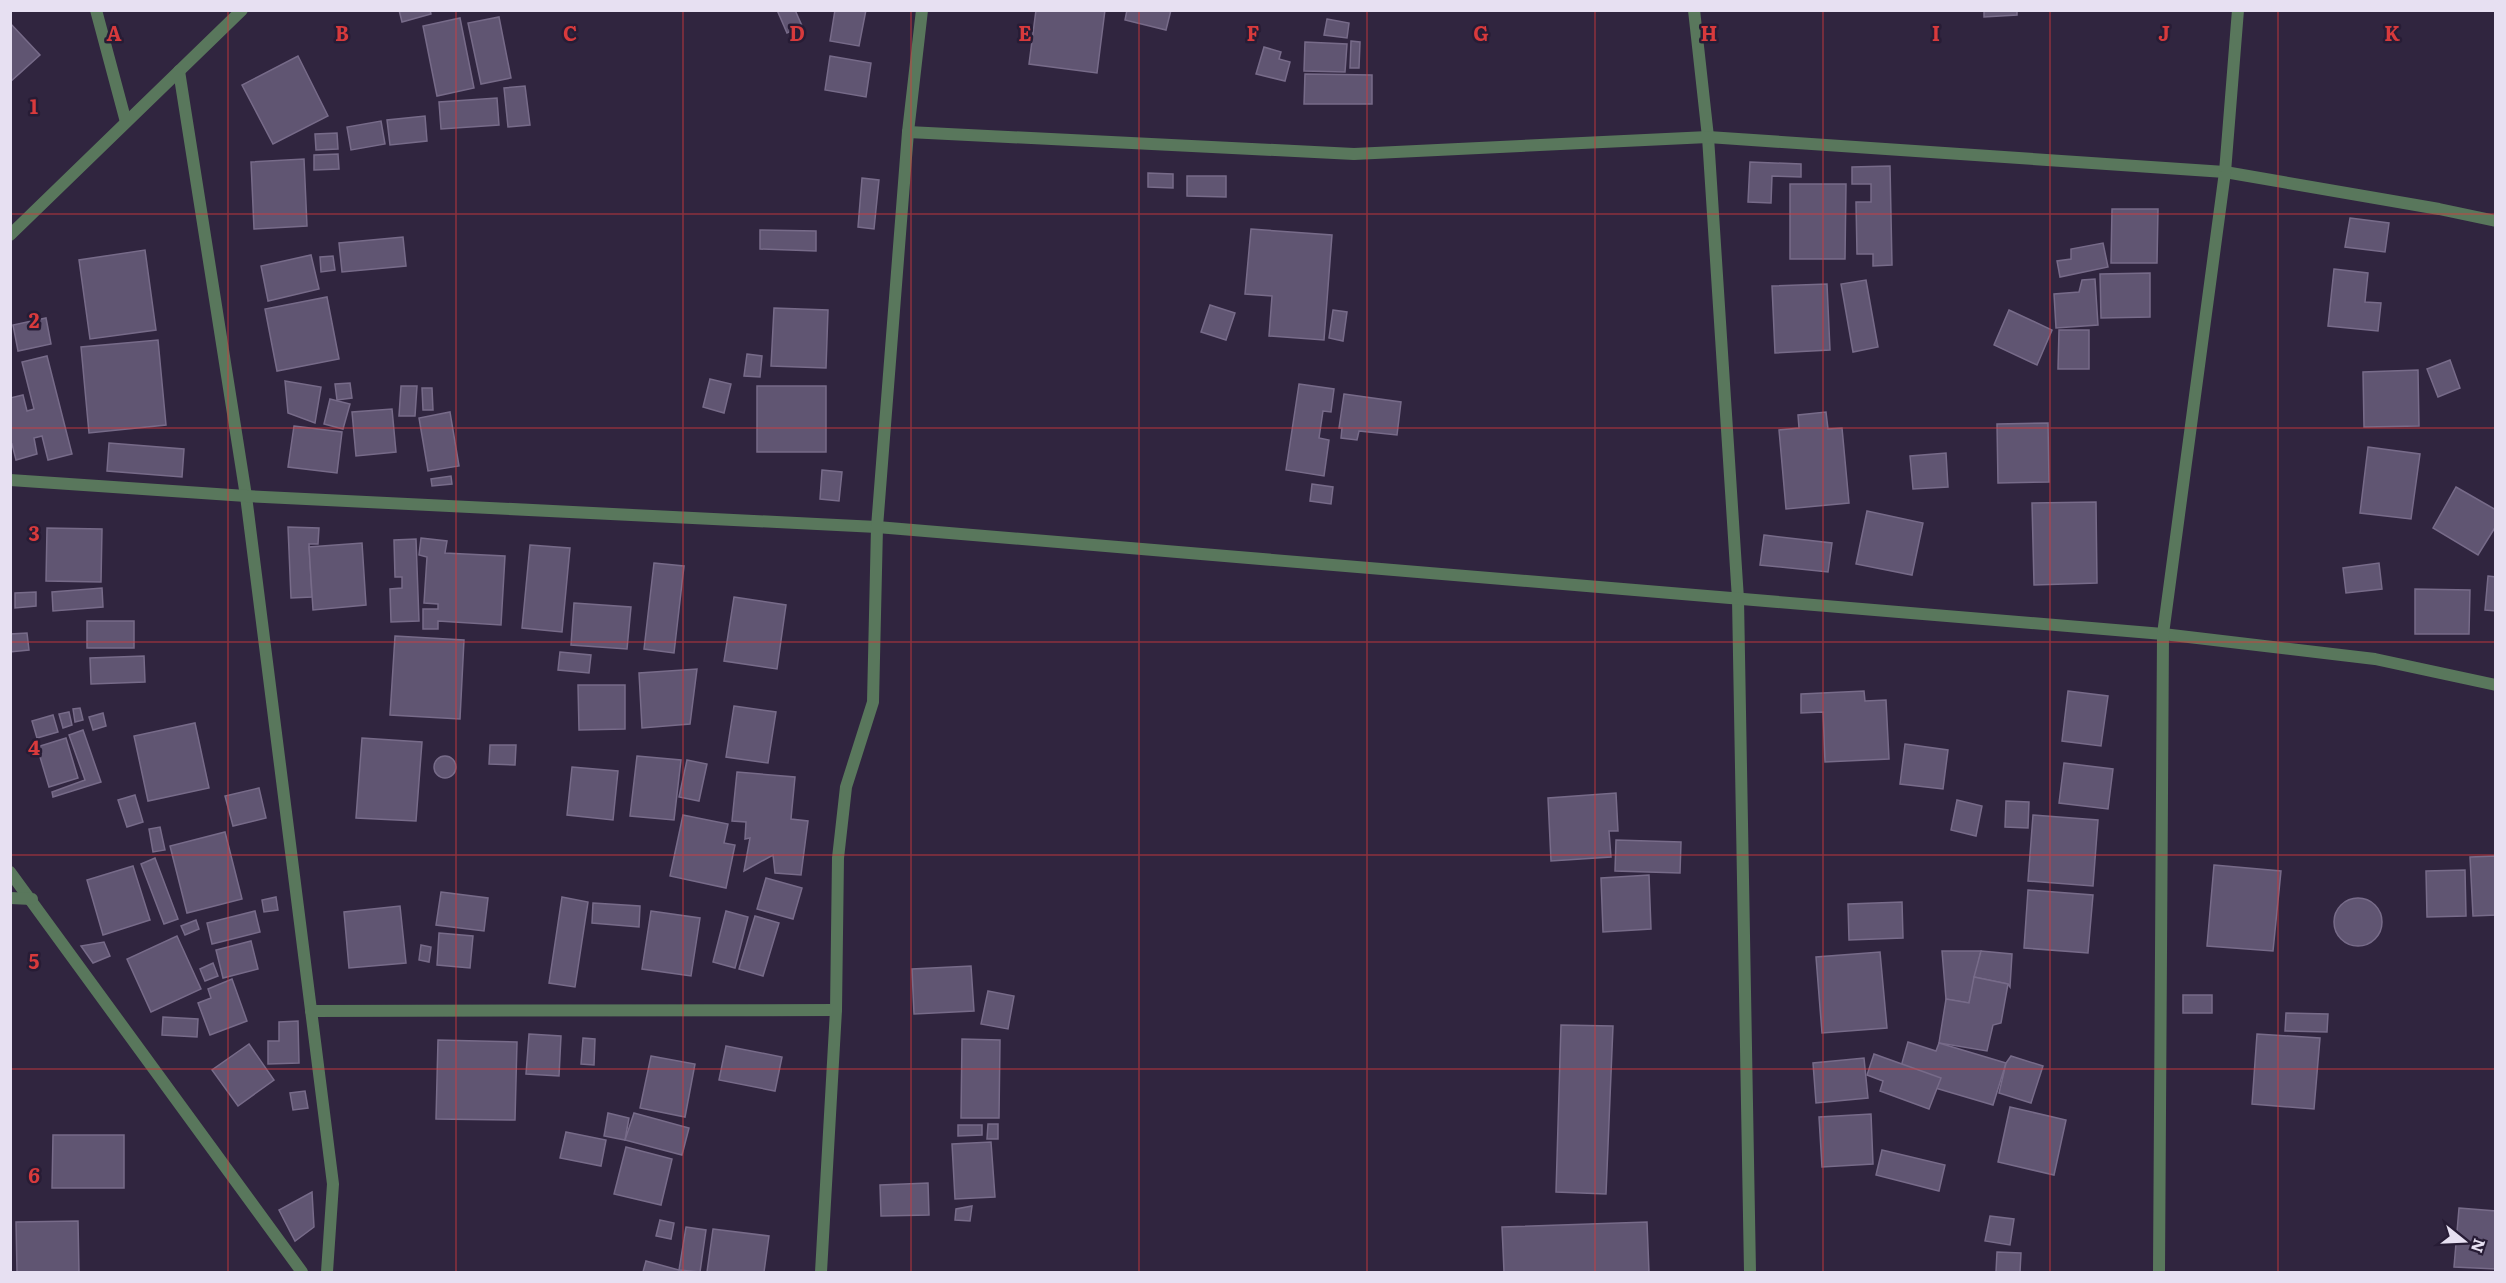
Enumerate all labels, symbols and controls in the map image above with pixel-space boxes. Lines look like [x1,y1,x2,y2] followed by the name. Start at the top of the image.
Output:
[106,17,122,47] text: A
[335,17,349,47] text: B
[563,17,577,47] text: C
[789,17,805,47] text: D
[1018,17,1032,47] text: E
[1247,17,1260,47] text: F
[1473,17,1489,47] text: G
[1701,17,1717,47] text: H
[1932,17,1940,47] text: I
[2158,17,2170,47] text: J
[2384,17,2400,47] text: K
[30,90,38,120] text: 1
[29,304,40,334] text: 2
[28,517,40,547] text: 3
[28,731,40,761] text: 4
[29,945,40,975] text: 5
[28,1159,40,1189] text: 6
[2434,1211,2494,1271] north arrow
[2466,1236,2493,1256] text: N

